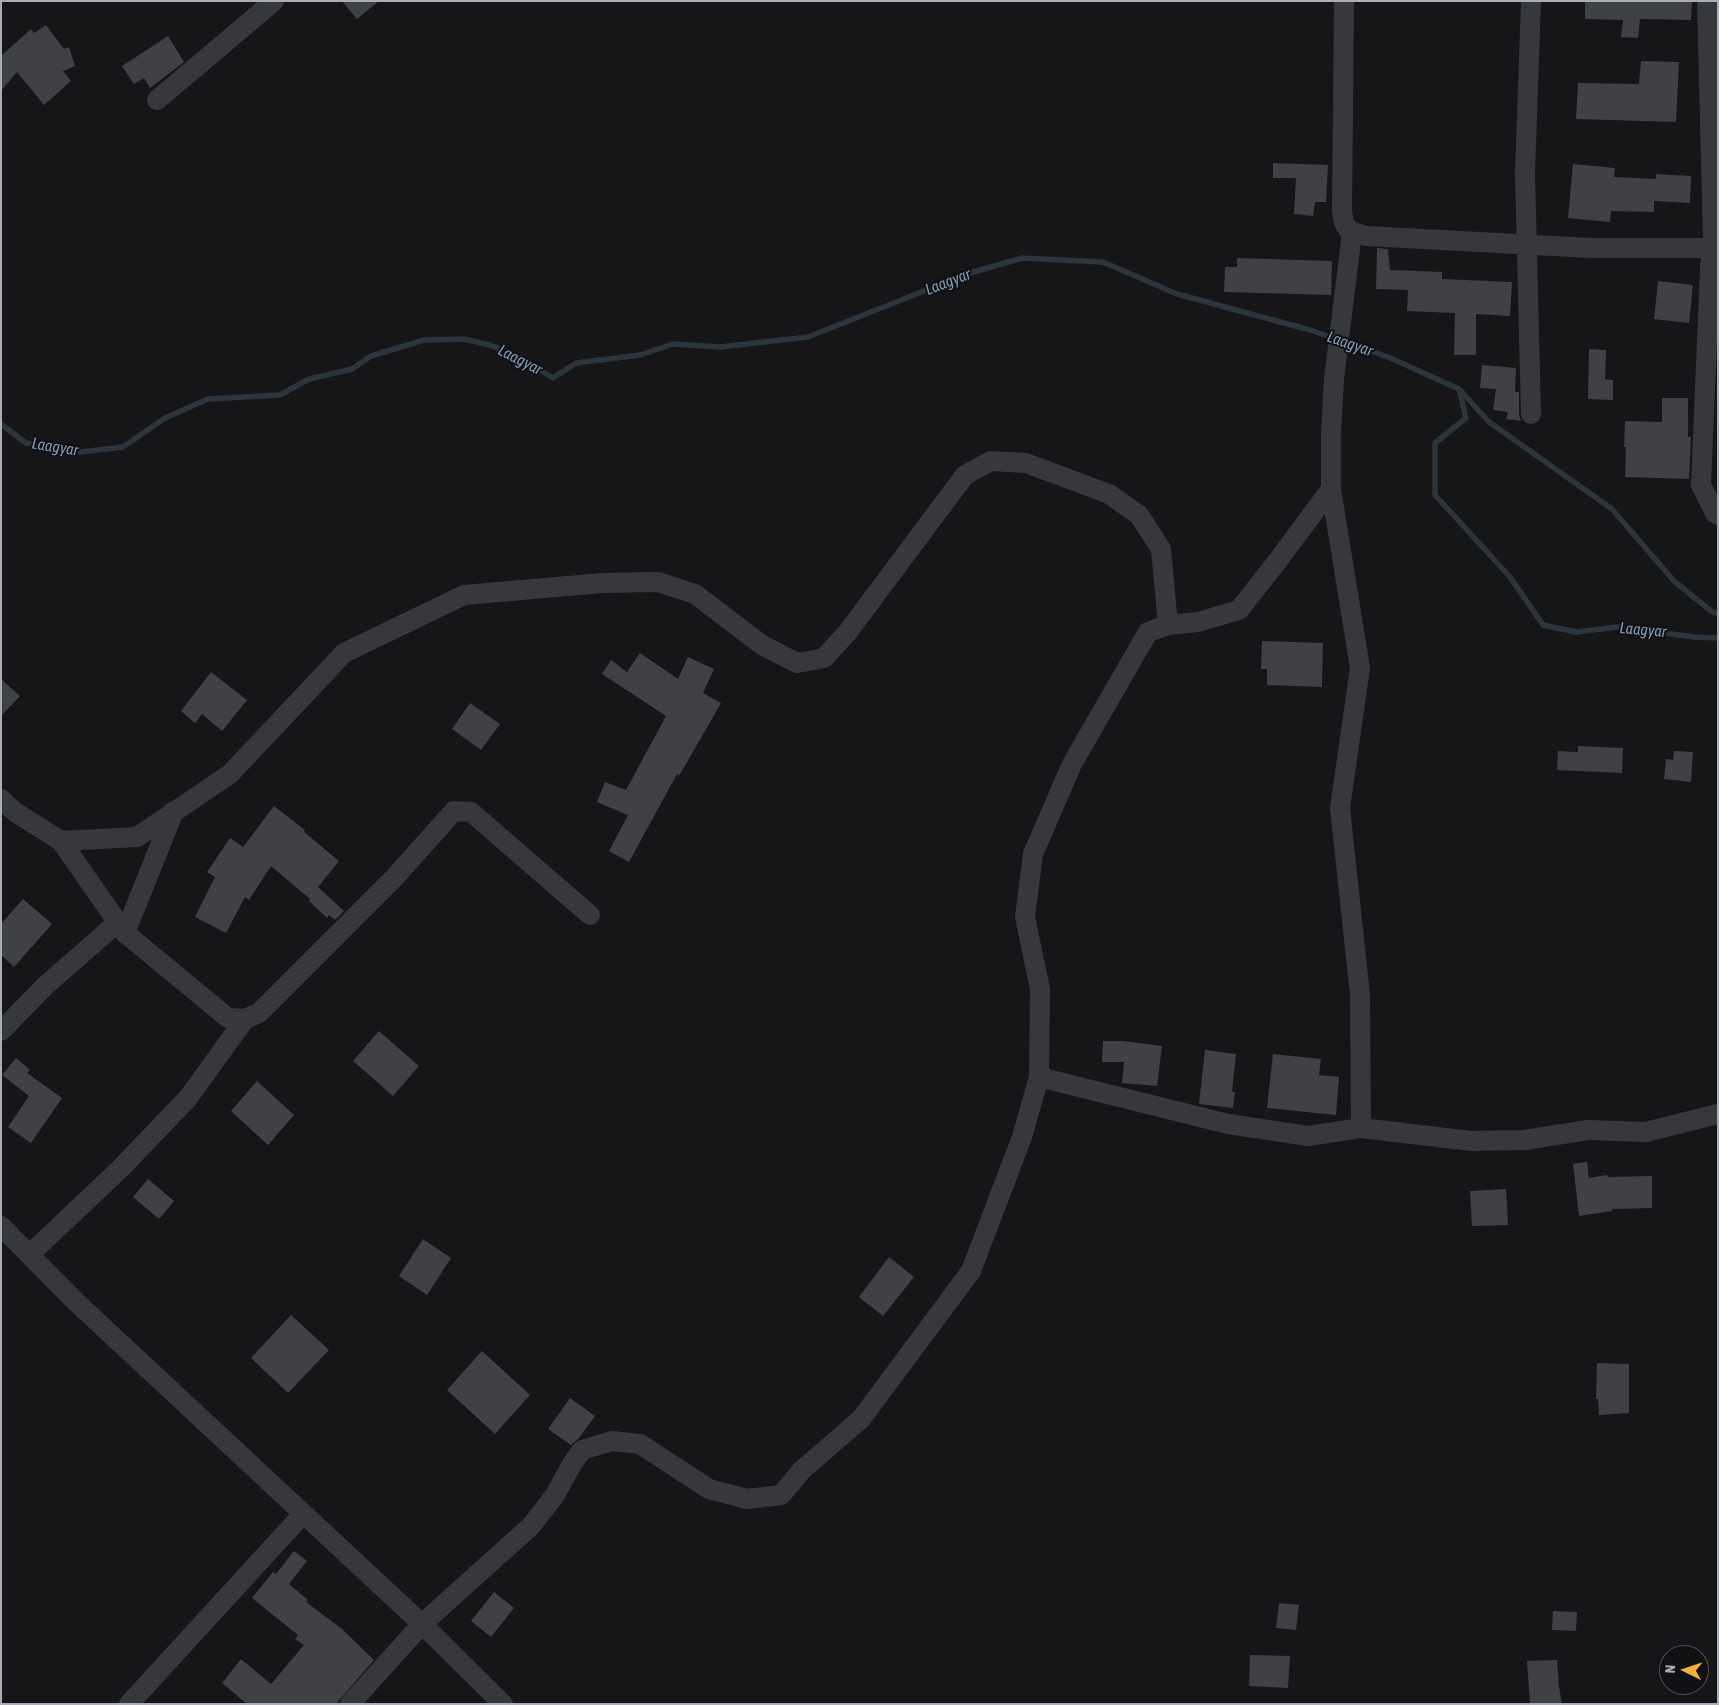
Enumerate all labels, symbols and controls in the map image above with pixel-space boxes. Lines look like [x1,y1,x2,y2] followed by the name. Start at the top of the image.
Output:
[923,265,973,299] water label: Laagyar
[1325,327,1375,361] water label: Laagyar
[495,341,545,379] water label: Laagyar
[30,434,80,460] water label: Laagyar
[1619,618,1667,642] water label: Laagyar
[1659,1645,1709,1695] north arrow
[1662,1664,1678,1674] text: N

